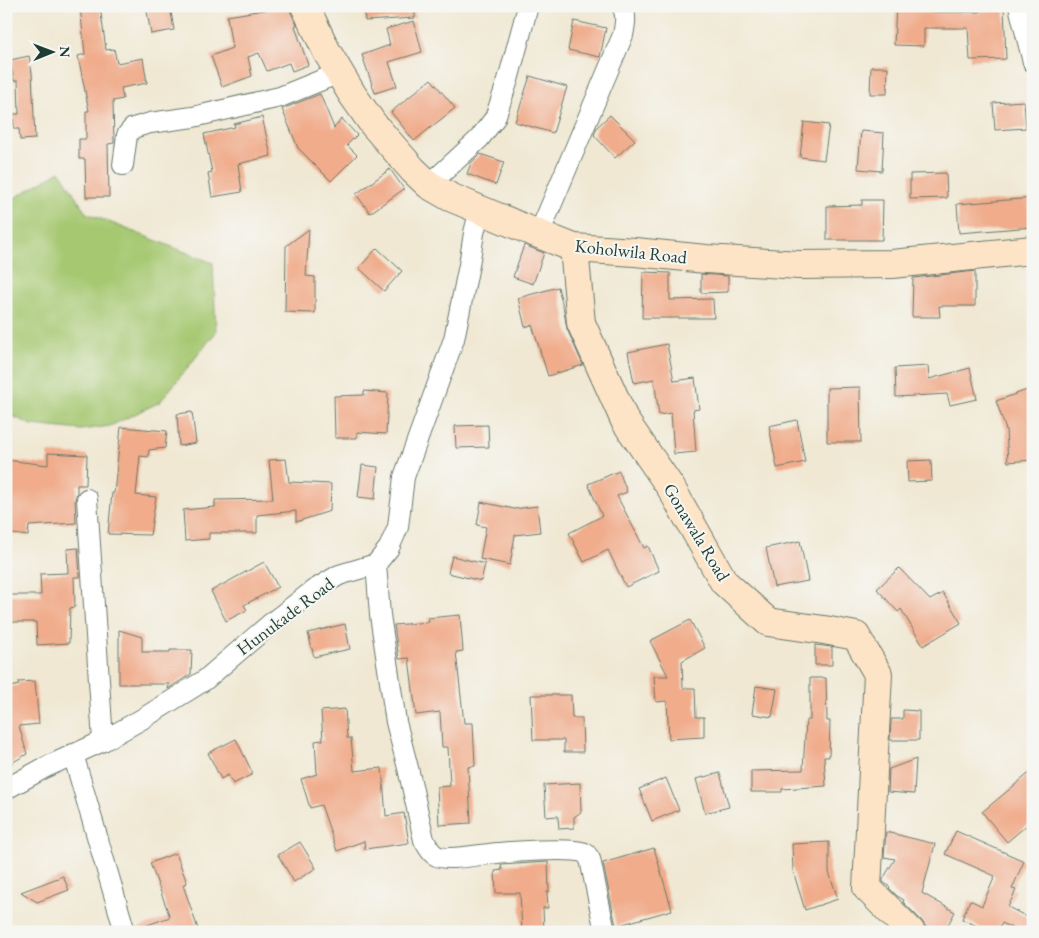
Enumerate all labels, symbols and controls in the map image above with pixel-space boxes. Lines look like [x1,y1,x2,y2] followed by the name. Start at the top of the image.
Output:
[28,28,78,78] north arrow
[56,46,74,58] text: N
[574,234,689,268] street label: Koholwila Road
[659,479,736,586] street label: Gonawala Road
[232,571,339,660] street label: Hunukade Road

